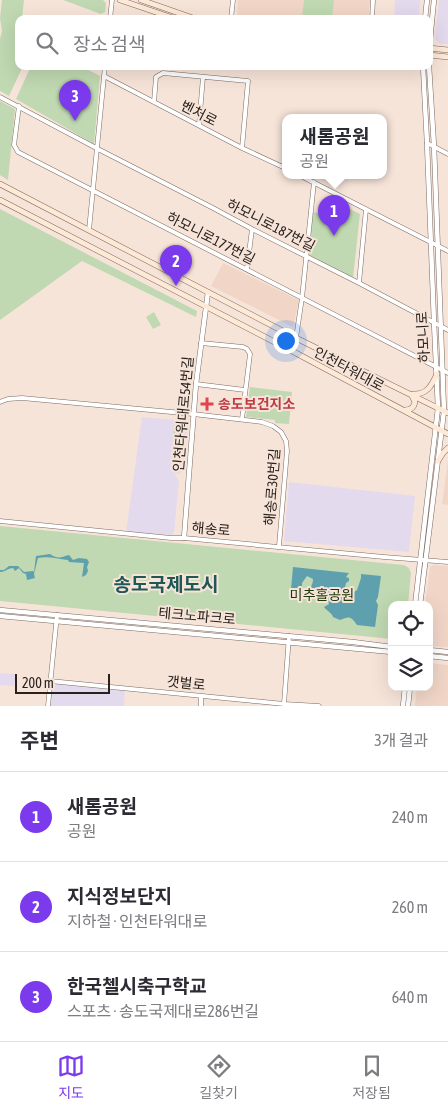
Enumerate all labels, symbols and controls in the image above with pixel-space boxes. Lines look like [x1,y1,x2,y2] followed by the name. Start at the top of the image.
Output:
[15,15,433,70] search box
[33,29,61,57] icon: search
[73,33,146,55] text: 장소 검색
[59,80,91,121] pin: 3
[178,97,220,129] street label: 벤처로
[282,114,387,179] popup
[300,125,369,147] text: 새롬공원
[300,152,329,170] text: 공원
[318,195,350,236] pin: 1
[224,196,318,254] street label: 하모니로187번길
[164,209,258,267] street label: 하모니로177번길
[160,245,192,286] pin: 2
[414,311,432,363] street label: 하모니로
[273,328,299,354] your location
[311,344,387,394] street label: 인천타워대로
[170,355,196,473] street label: 인천타워대로54번길
[218,396,295,412] place label: 송도보건지소
[200,397,214,411] marker: 송도보건지소
[261,448,283,526] street label: 해송로30번길
[191,519,231,539] street label: 해송로
[114,573,218,595] district label: 송도국제도시
[290,587,354,603] park label: 미추홀공원
[388,601,433,691] map controls
[388,601,433,646] button: locate
[158,605,236,627] street label: 테크노파크로
[388,646,433,691] button: layers
[15,671,110,694] scale bar
[166,673,206,693] street label: 갯벌로
[22,675,54,691] text: 200 m
[20,728,59,752] text: 주변
[374,731,428,749] text: 3개 결과
[67,795,137,817] text: 새롬공원
[32,808,40,826] text: 1
[392,808,428,826] text: 240 m
[67,822,96,840] text: 공원
[67,885,172,907] text: 지식정보단지
[32,898,40,916] text: 2
[392,898,428,916] text: 260 m
[67,912,207,930] text: 지하철 · 인천타워대로
[67,975,207,997] text: 한국첼시축구학교
[32,988,40,1006] text: 3
[392,988,428,1006] text: 640 m
[67,1002,259,1020] text: 스포츠 · 송도국제대로286번길
[57,1052,85,1102] tab: 지도
[199,1052,238,1102] tab: 길찾기
[352,1052,391,1102] tab: 저장됨

